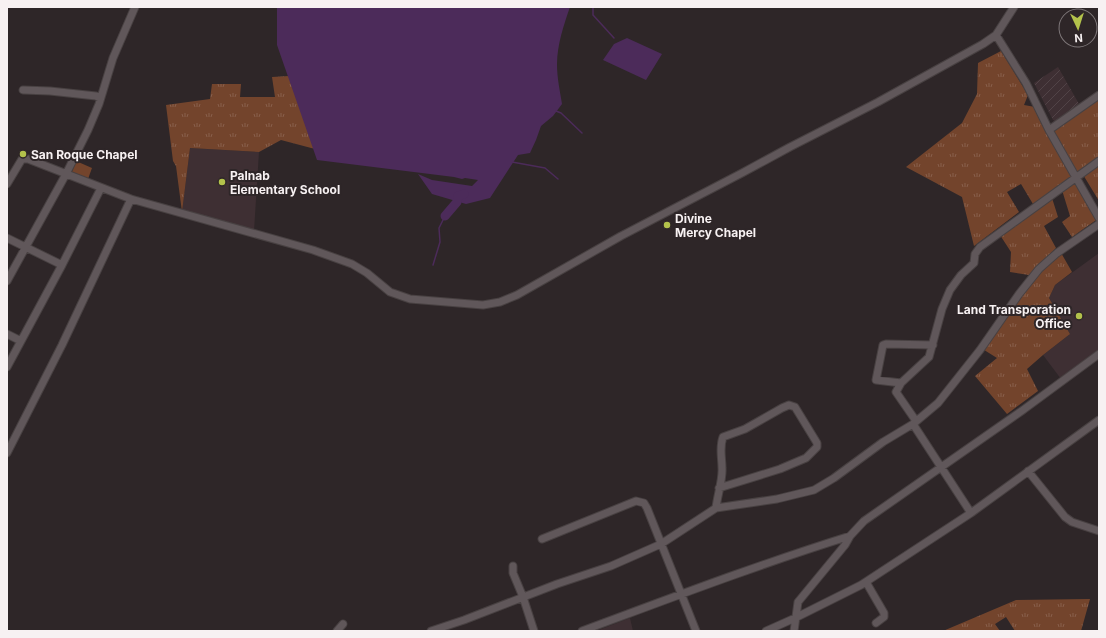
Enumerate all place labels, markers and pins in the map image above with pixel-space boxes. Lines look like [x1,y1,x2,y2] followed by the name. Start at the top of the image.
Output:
[31,147,138,162] place label: San Roque Chapel
[18,149,28,159] marker: San Roque Chapel
[230,168,340,197] place label: Palnab Elementary School
[217,177,227,187] marker: Palnab Elementary School
[675,211,756,240] place label: Divine Mercy Chapel
[662,220,672,230] marker: Divine Mercy Chapel
[957,302,1071,331] place label: Land Transporation Office
[1074,311,1084,321] marker: Land Transporation Office

